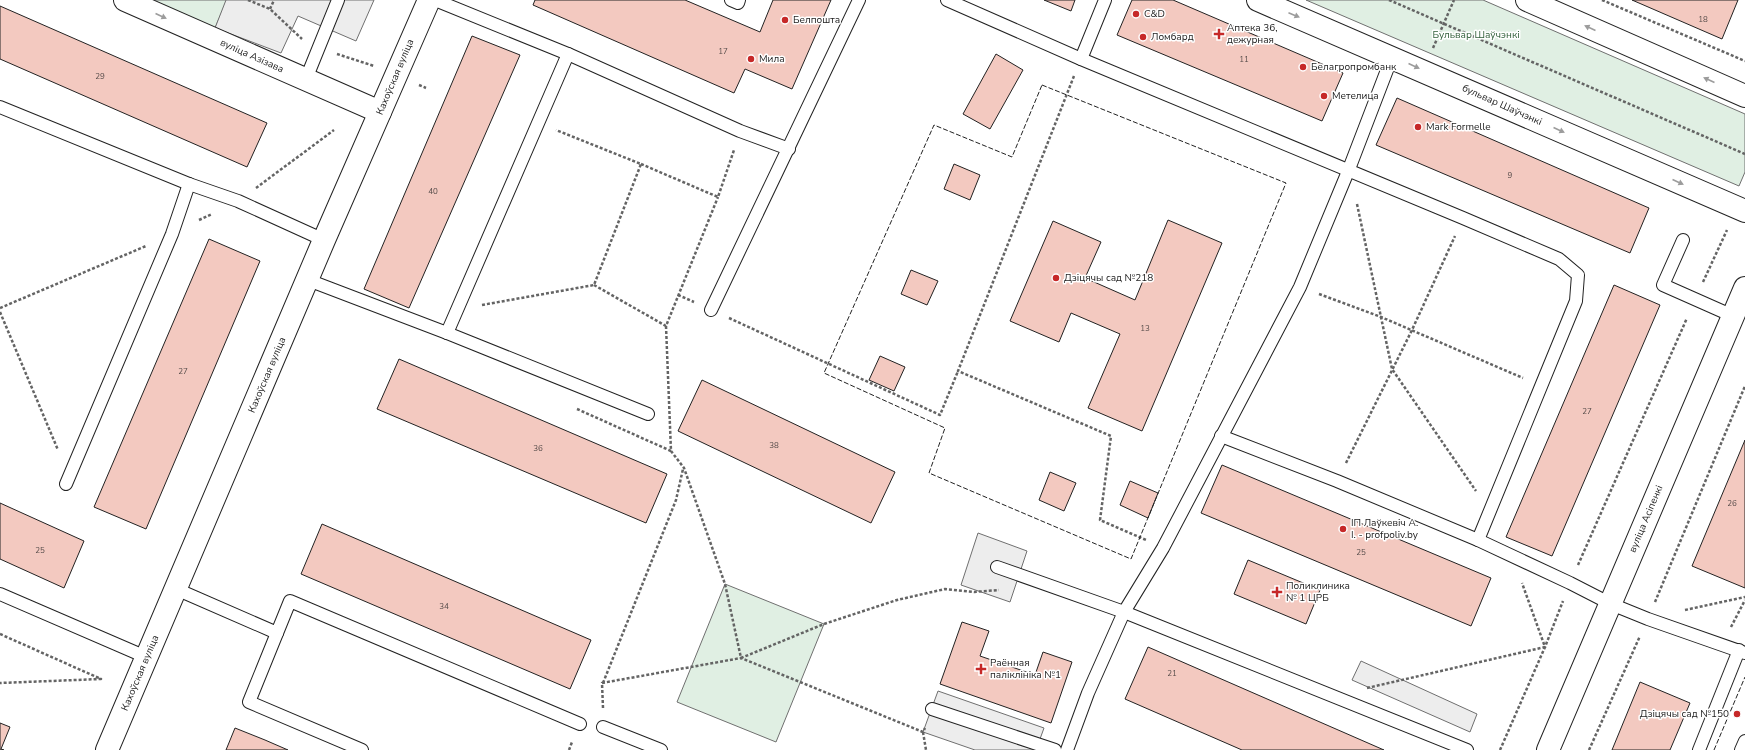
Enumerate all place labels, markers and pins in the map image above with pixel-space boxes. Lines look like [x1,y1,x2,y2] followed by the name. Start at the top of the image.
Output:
[1144,7,1165,21] place label: C&D
[1131,9,1141,19] marker: C&D
[793,13,840,27] place label: Белпошта
[780,15,790,25] marker: Белпошта
[1227,21,1277,47] place label: Аптека 36, дежурная
[1214,29,1224,39] marker: Аптека 36, дежурная
[1151,30,1194,44] place label: Ломбард
[1138,32,1148,42] marker: Ломбард
[759,52,785,66] place label: Мила
[746,54,756,64] marker: Мила
[1311,60,1397,74] place label: Белагропромбанк
[1298,62,1308,72] marker: Белагропромбанк
[1332,89,1379,103] place label: Метелица
[1319,91,1329,101] marker: Метелица
[1426,120,1491,134] place label: Mark Formelle
[1413,122,1423,132] marker: Mark Formelle
[1064,271,1153,285] place label: Дзіцячы сад №218
[1051,273,1061,283] marker: Дзіцячы сад №218
[1351,516,1419,542] place label: ІП Лаўкевіч А. І. - profpoliv.by
[1338,524,1348,534] marker: ІП Лаўкевіч А. І. - profpoliv.by
[1286,579,1350,605] place label: Поликлиника № 1 ЦРБ
[1271,586,1283,598] marker: Поликлиника № 1 ЦРБ
[990,656,1061,682] place label: Раённая паліклініка №1
[975,663,987,675] marker: Раённая паліклініка №1
[1640,707,1729,721] place label: Дзіцячы сад №150
[1732,709,1742,719] marker: Дзіцячы сад №150

